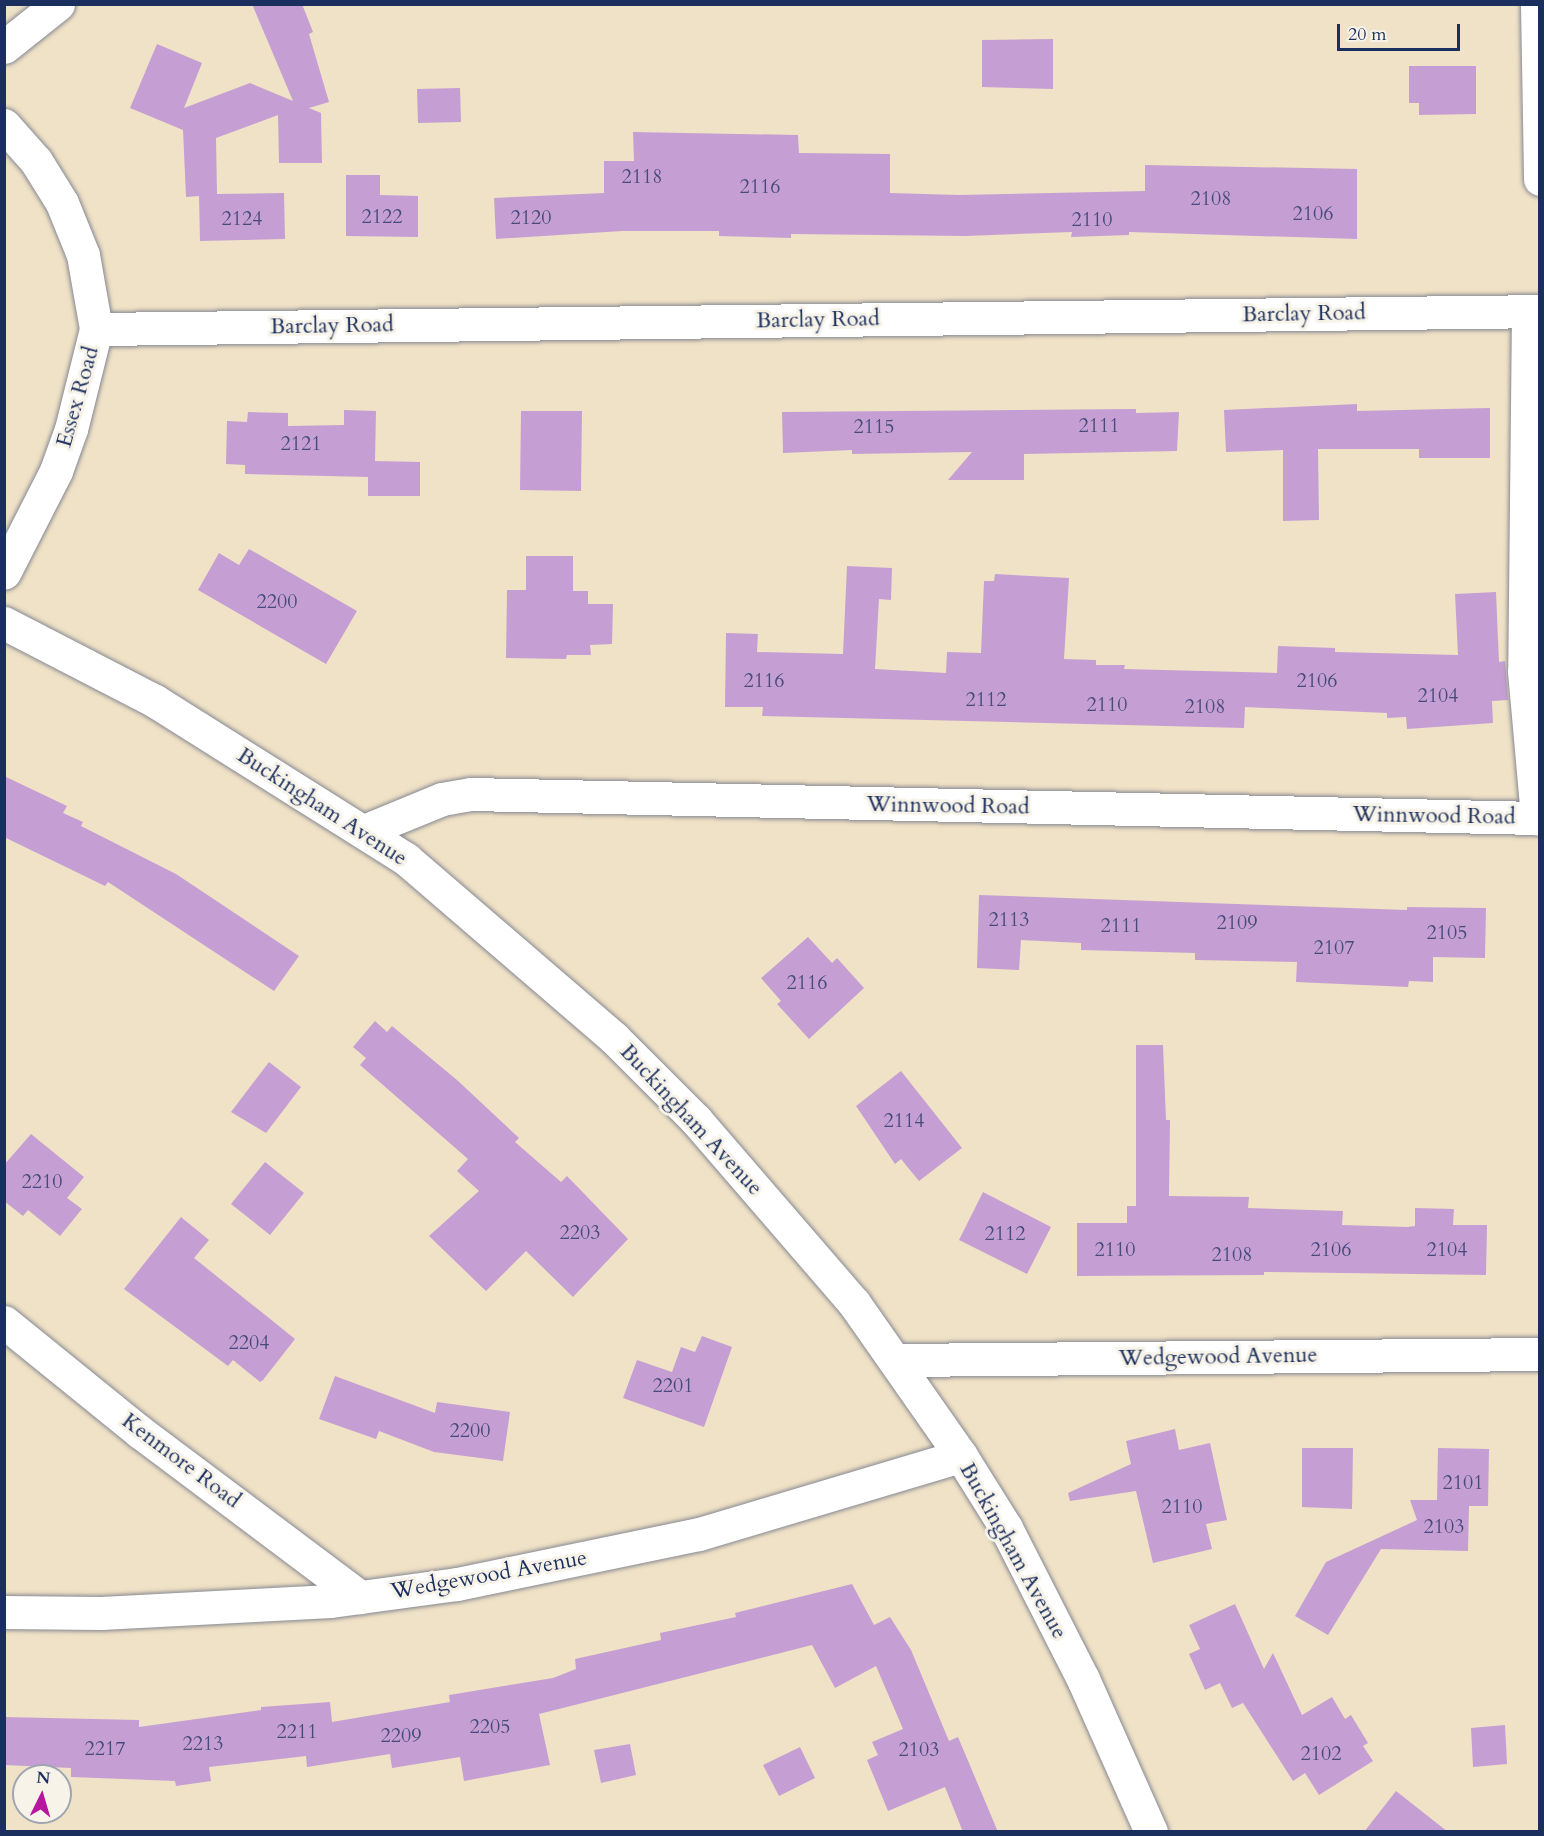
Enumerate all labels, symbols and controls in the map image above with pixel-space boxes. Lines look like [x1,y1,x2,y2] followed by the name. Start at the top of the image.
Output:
[1340,12,1463,50] scale bar
[1348,22,1387,47] text: 20 m
[622,164,662,188] house number: 2118
[740,174,780,198] house number: 2116
[1191,186,1231,210] house number: 2108
[1293,201,1333,225] house number: 2106
[362,204,402,228] house number: 2122
[511,205,551,229] house number: 2120
[222,206,262,230] house number: 2124
[1072,207,1112,231] house number: 2110
[1242,300,1366,328] street label: Barclay Road
[756,306,880,334] street label: Barclay Road
[270,312,394,340] street label: Barclay Road
[51,344,105,450] street label: Essex Road
[1079,413,1119,437] house number: 2111
[854,414,894,438] house number: 2115
[281,431,321,455] house number: 2121
[257,589,297,613] house number: 2200
[744,668,784,692] house number: 2116
[1297,668,1337,692] house number: 2106
[1418,683,1458,707] house number: 2104
[966,687,1006,711] house number: 2112
[1087,692,1127,716] house number: 2110
[1185,694,1225,718] house number: 2108
[232,742,412,872] street label: Buckingham Avenue
[866,791,1030,821] street label: Winnwood Road
[1352,801,1516,831] street label: Winnwood Road
[989,907,1029,931] house number: 2113
[1217,910,1257,934] house number: 2109
[1101,913,1141,937] house number: 2111
[1427,920,1467,944] house number: 2105
[1314,935,1354,959] house number: 2107
[787,970,827,994] house number: 2116
[614,1039,768,1201] street label: Buckingham Avenue
[884,1108,924,1132] house number: 2114
[22,1169,62,1193] house number: 2210
[560,1220,600,1244] house number: 2203
[985,1221,1025,1245] house number: 2112
[1095,1237,1135,1261] house number: 2110
[1311,1237,1351,1261] house number: 2106
[1427,1237,1467,1261] house number: 2104
[1212,1242,1252,1266] house number: 2108
[229,1330,269,1354] house number: 2204
[1118,1342,1318,1372] street label: Wedgewood Avenue
[653,1373,693,1397] house number: 2201
[116,1408,246,1514] street label: Kenmore Road
[450,1418,490,1442] house number: 2200
[954,1458,1072,1644] street label: Buckingham Avenue
[1443,1470,1483,1494] house number: 2101
[1162,1494,1202,1518] house number: 2110
[1424,1514,1464,1538] house number: 2103
[389,1545,589,1605] street label: Wedgewood Avenue
[470,1714,510,1738] house number: 2205
[277,1719,317,1743] house number: 2211
[381,1723,421,1747] house number: 2209
[183,1731,223,1755] house number: 2213
[85,1736,125,1760] house number: 2217
[899,1737,939,1761] house number: 2103
[1301,1741,1341,1765] house number: 2102
[12,1764,72,1824] north arrow
[36,1766,51,1790] text: N

